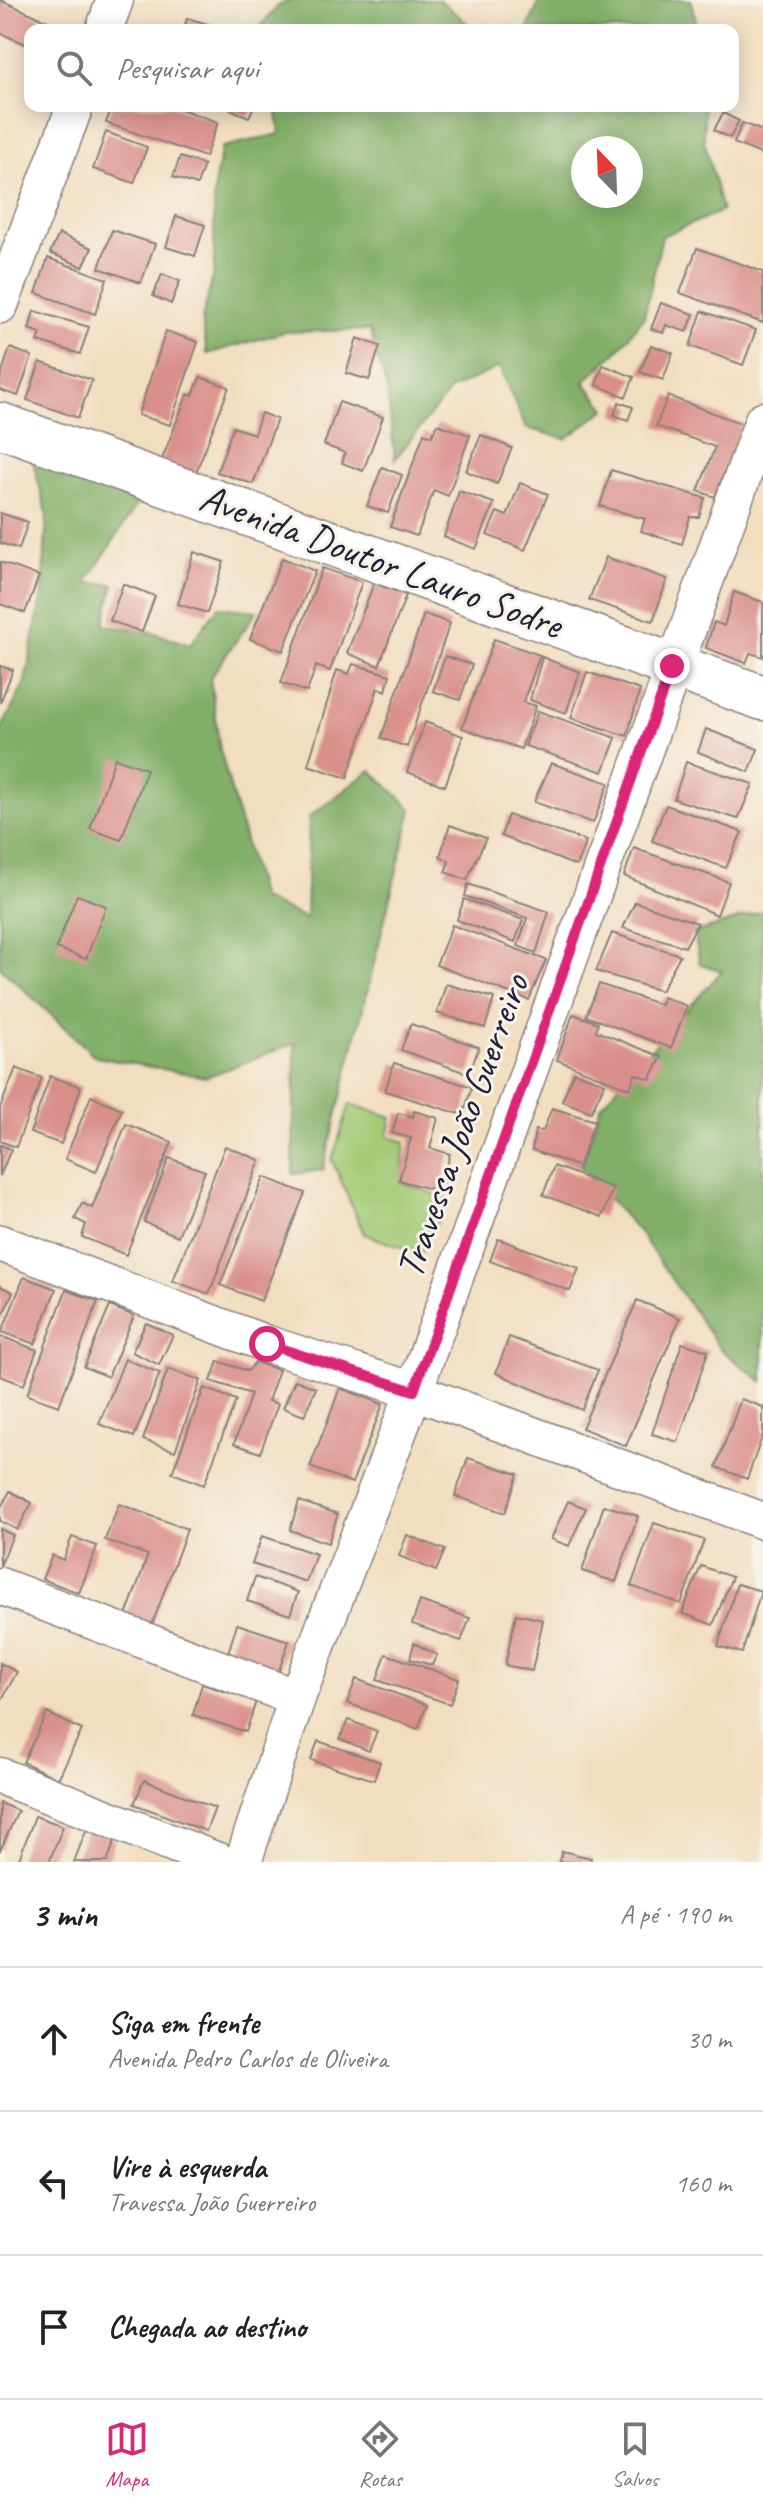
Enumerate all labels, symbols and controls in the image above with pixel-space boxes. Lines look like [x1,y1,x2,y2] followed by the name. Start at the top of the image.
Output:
[24,24,739,112] search box
[52,46,96,90] icon: search
[116,49,259,87] text: Pesquisar aqui
[571,136,643,208] north arrow
[193,472,572,651] street label: Avenida Doutor Lauro Sodre
[654,648,690,684] route end
[384,966,541,1284] street label: Travessa João Guerreiro
[249,1326,285,1362] route start
[32,1893,97,1936] text: 3 min
[620,1898,731,1931] text: A pé · 190 m
[108,2004,259,2042] text: Siga em frente
[32,2017,76,2061] icon: ahead
[687,2023,731,2056] text: 30 m
[108,2042,388,2075] text: Avenida Pedro Carlos de Oliveira
[108,2148,266,2186] text: Vire à esquerda
[32,2161,76,2205] icon: left
[675,2167,731,2200] text: 160 m
[108,2186,315,2219] text: Travessa João Guerreiro
[32,2305,76,2349] icon: arrive
[108,2308,306,2346] text: Chegada ao destino
[105,2417,149,2493] tab: Mapa
[358,2417,402,2493] tab: Rotas
[612,2417,658,2493] tab: Salvos

